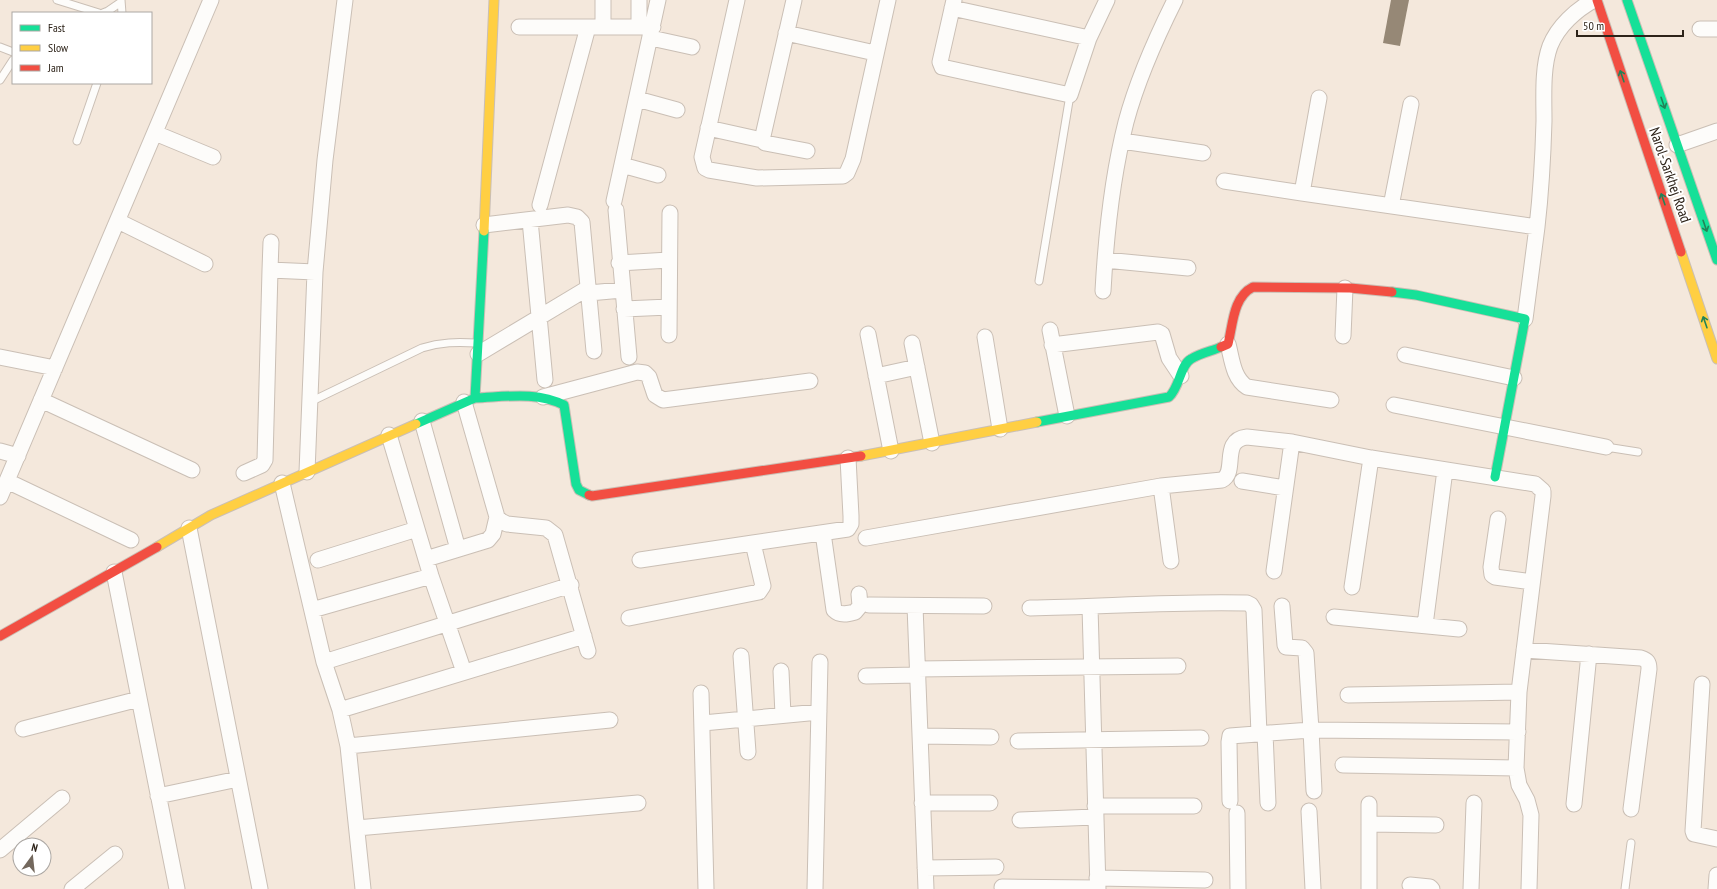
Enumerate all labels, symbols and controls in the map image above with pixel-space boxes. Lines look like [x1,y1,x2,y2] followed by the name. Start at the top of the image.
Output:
[12,12,152,84] legend
[1577,12,1683,38] scale bar
[1583,18,1604,33] text: 50 m
[48,20,66,35] text: Fast
[48,40,69,55] text: Slow
[47,60,64,75] text: Jam
[1618,69,1625,82] one-way arrow
[1659,97,1667,109] one-way arrow
[1645,125,1696,225] street label: Narol-Sarkhej Road
[1659,193,1667,205] one-way arrow
[1702,219,1709,232] one-way arrow
[1700,317,1708,329] one-way arrow
[12,837,52,877] north arrow
[30,840,39,855] text: N

